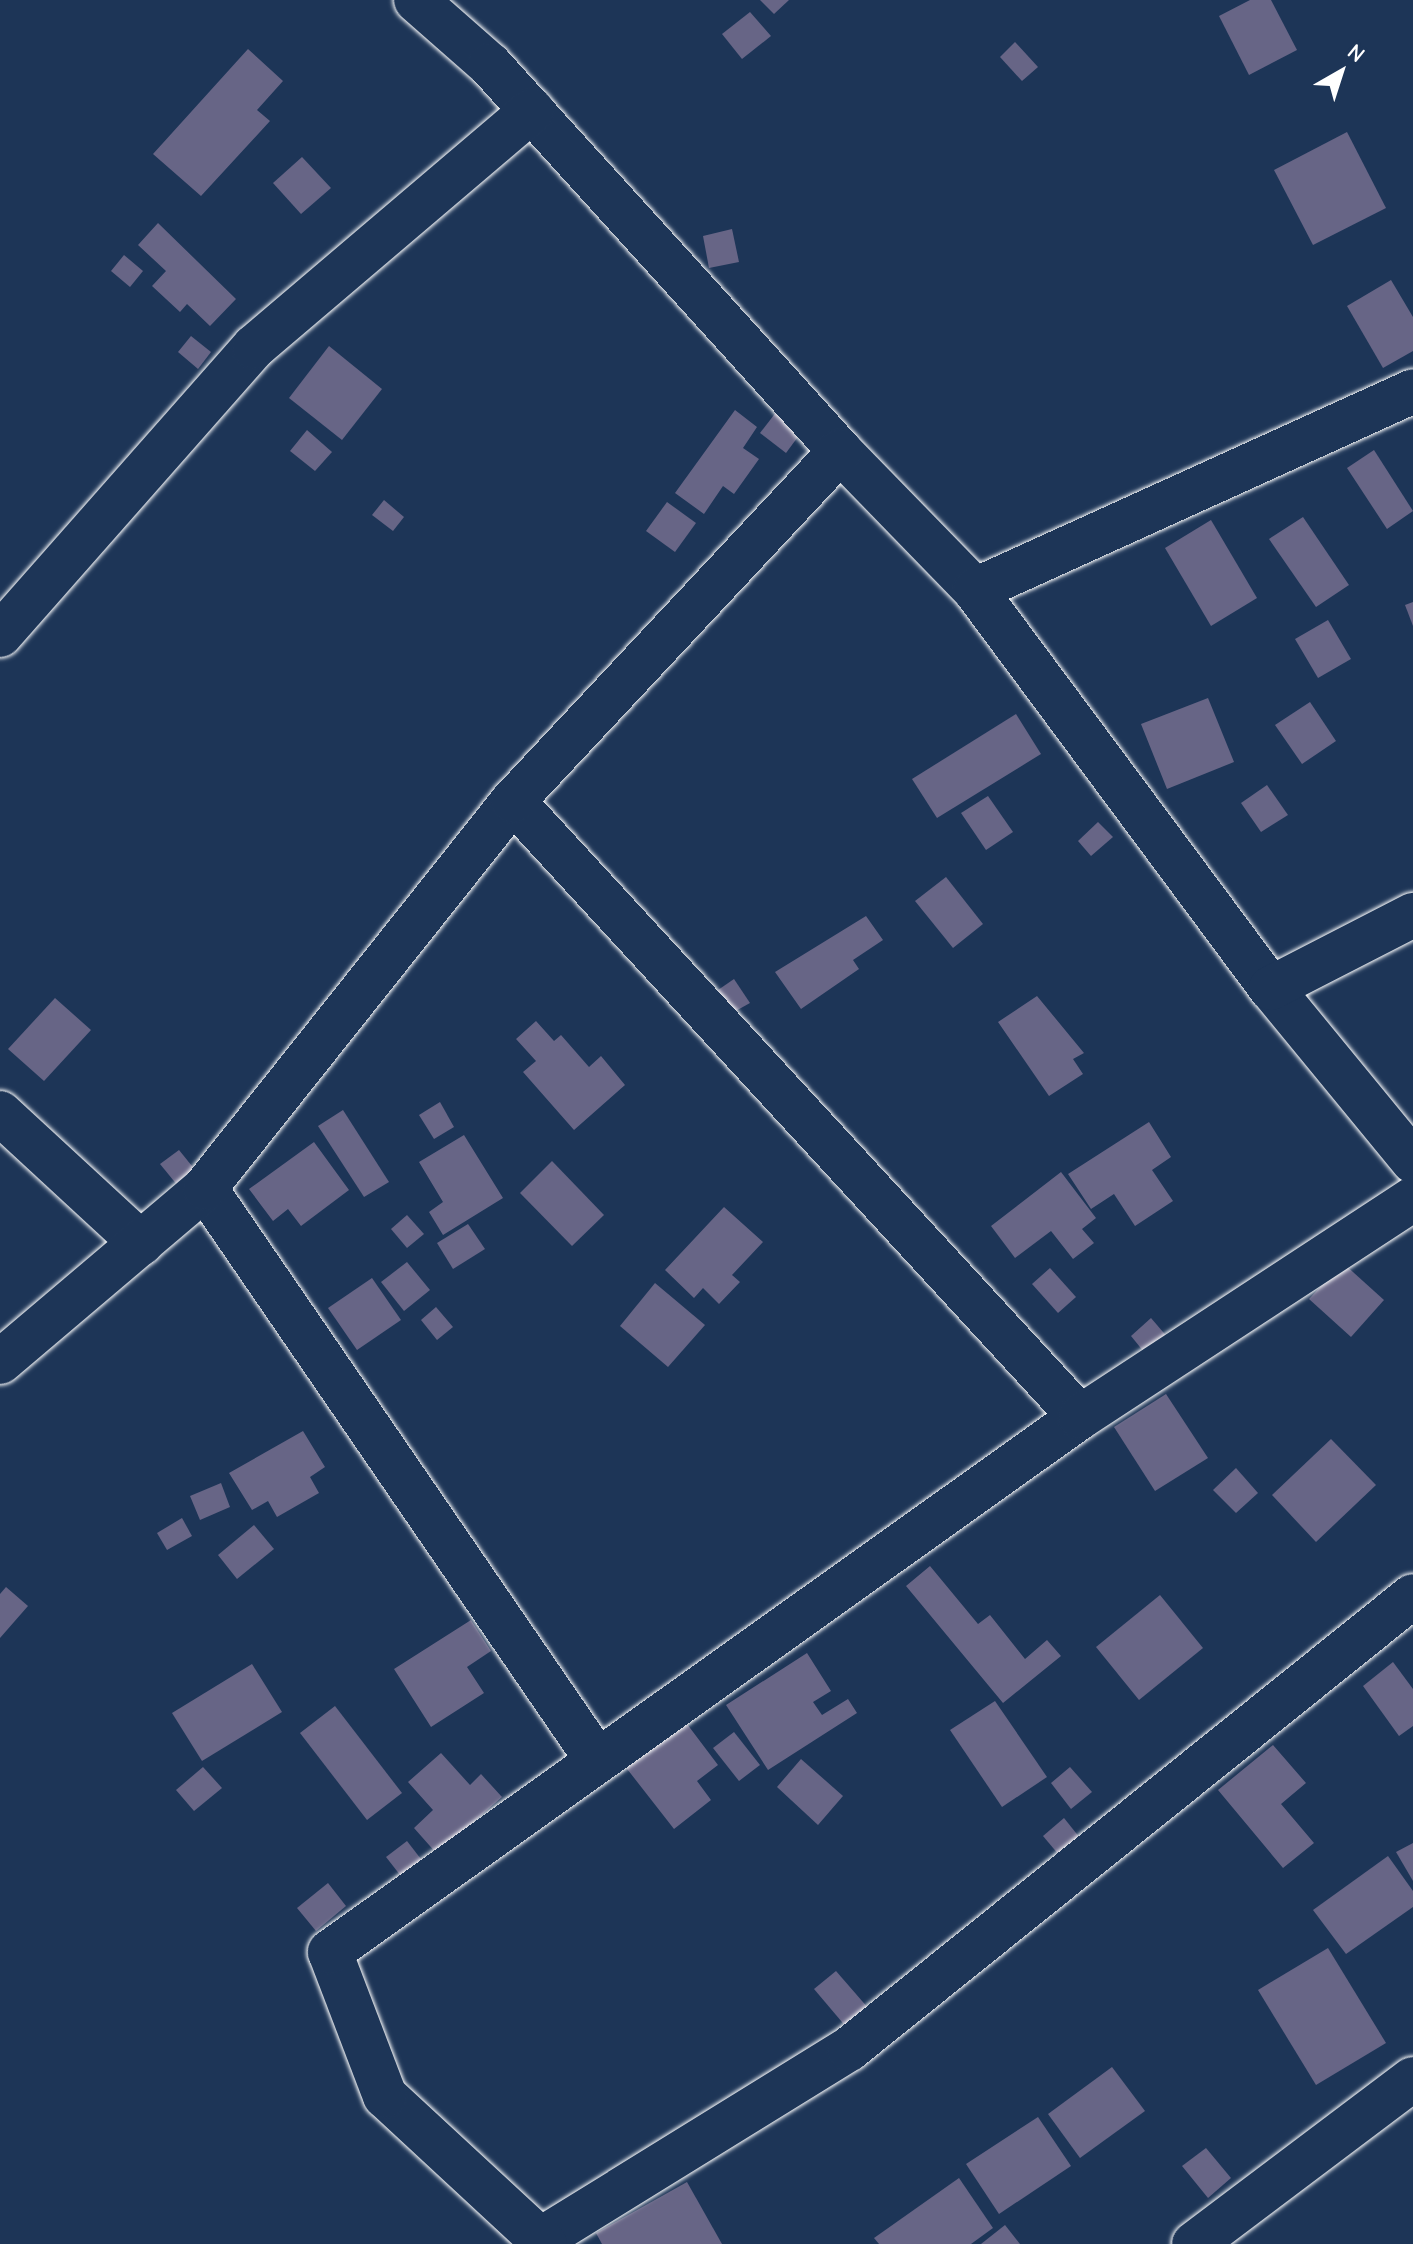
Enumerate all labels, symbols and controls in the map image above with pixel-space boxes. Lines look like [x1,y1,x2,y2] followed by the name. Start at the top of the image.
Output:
[1301,32,1381,112] north arrow
[1342,39,1370,68] text: N

